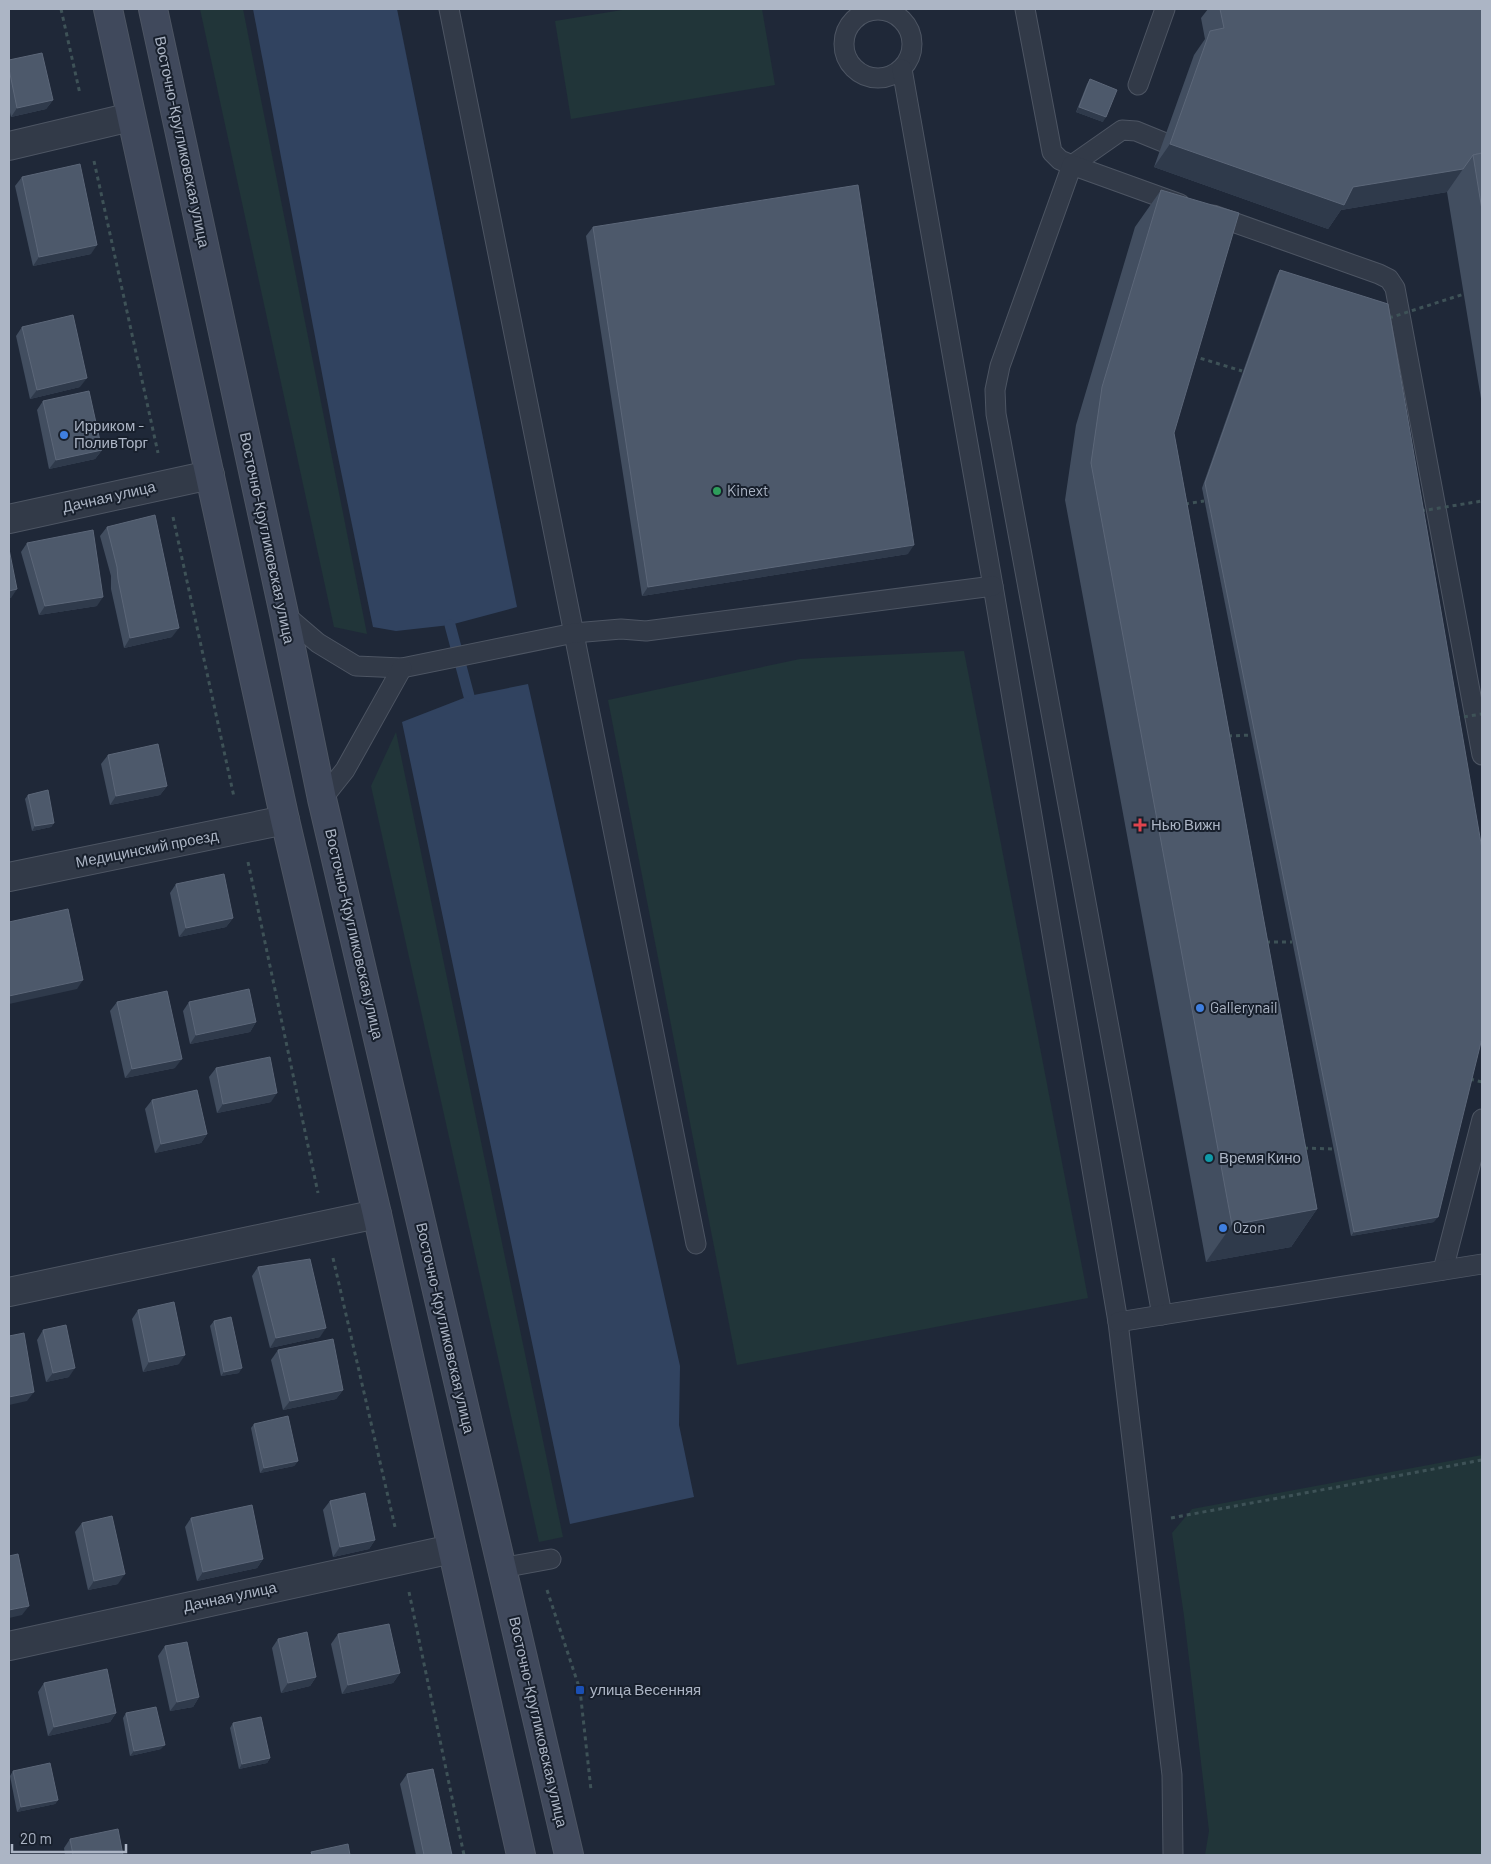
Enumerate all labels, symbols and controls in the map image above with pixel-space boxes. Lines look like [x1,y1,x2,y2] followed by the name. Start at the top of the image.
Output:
[152,34,214,250] street label: Восточно-Кругликовская улица
[74,416,149,451] place label: Ирриком - ПоливТорг
[58,429,70,441] marker: Ирриком - ПоливТорг
[237,430,299,646] street label: Восточно-Кругликовская улица
[60,476,158,515] street label: Дачная улица
[727,481,768,499] place label: Kinext
[711,485,723,497] marker: Kinext
[1151,815,1221,833] place label: Нью Вижн
[1133,818,1147,832] marker: Нью Вижн
[74,825,220,871] street label: Медицинский проезд
[322,827,388,1041] street label: Восточно-Кругликовская улица
[1210,998,1277,1016] place label: Gallerynail
[1194,1002,1206,1014] marker: Gallerynail
[1219,1148,1301,1166] place label: Время Кино
[1203,1152,1215,1164] marker: Время Кино
[1233,1218,1265,1236] place label: Ozon
[413,1221,479,1435] street label: Восточно-Кругликовская улица
[1217,1222,1229,1234] marker: Ozon
[181,1577,279,1615] street label: Дачная улица
[506,1615,572,1829] street label: Восточно-Кругликовская улица
[590,1680,701,1698] place label: улица Весенняя
[574,1684,586,1696] marker: улица Весенняя
[12,1822,126,1854] scale bar
[20,1829,52,1847] text: 20 m

